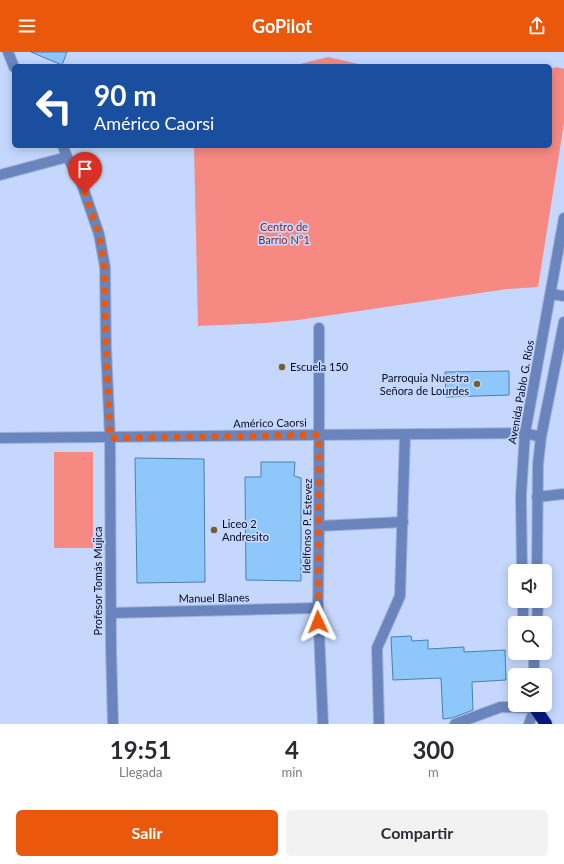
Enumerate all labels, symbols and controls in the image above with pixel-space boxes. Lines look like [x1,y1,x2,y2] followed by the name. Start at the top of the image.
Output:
[16,15,38,37] icon: menu
[252,15,312,37] text: GoPilot
[526,15,548,37] icon: share
[94,78,157,112] text: 90 m
[28,80,80,132] icon: left
[94,112,214,134] text: Américo Caorsi
[68,152,102,193] pin
[74,158,96,180] icon: arrive
[258,220,310,246] park label: Centro de Barrio N°1
[505,339,536,445] street label: Avenida Pablo G. Ríos
[290,360,349,373] place label: Escuela 150
[277,362,287,372] marker: Escuela 150
[380,371,469,397] place label: Parroquia Nuestra Señora de Lourdes
[472,379,482,389] marker: Parroquia Nuestra Señora de Lourdes
[233,415,307,430] street label: Américo Caorsi
[299,478,314,574] street label: Idelfonso P. Estevez
[222,517,269,543] place label: Liceo 2 Andresito
[209,525,219,535] marker: Liceo 2 Andresito
[91,527,104,635] street label: Profesor Tomás Mujica
[508,564,552,712] map controls
[508,564,552,608] button: sound
[178,590,250,605] street label: Manuel Blanes
[297,601,339,643] position arrow
[508,616,552,660] button: search
[508,668,552,712] button: layers
[110,735,172,764] text: 19:51
[285,735,299,764] text: 4
[412,735,454,764] text: 300
[119,764,163,780] text: Llegada
[282,764,303,780] text: min
[428,764,439,780] text: m
[16,810,278,856] button: Salir
[286,810,548,856] button: Compartir

